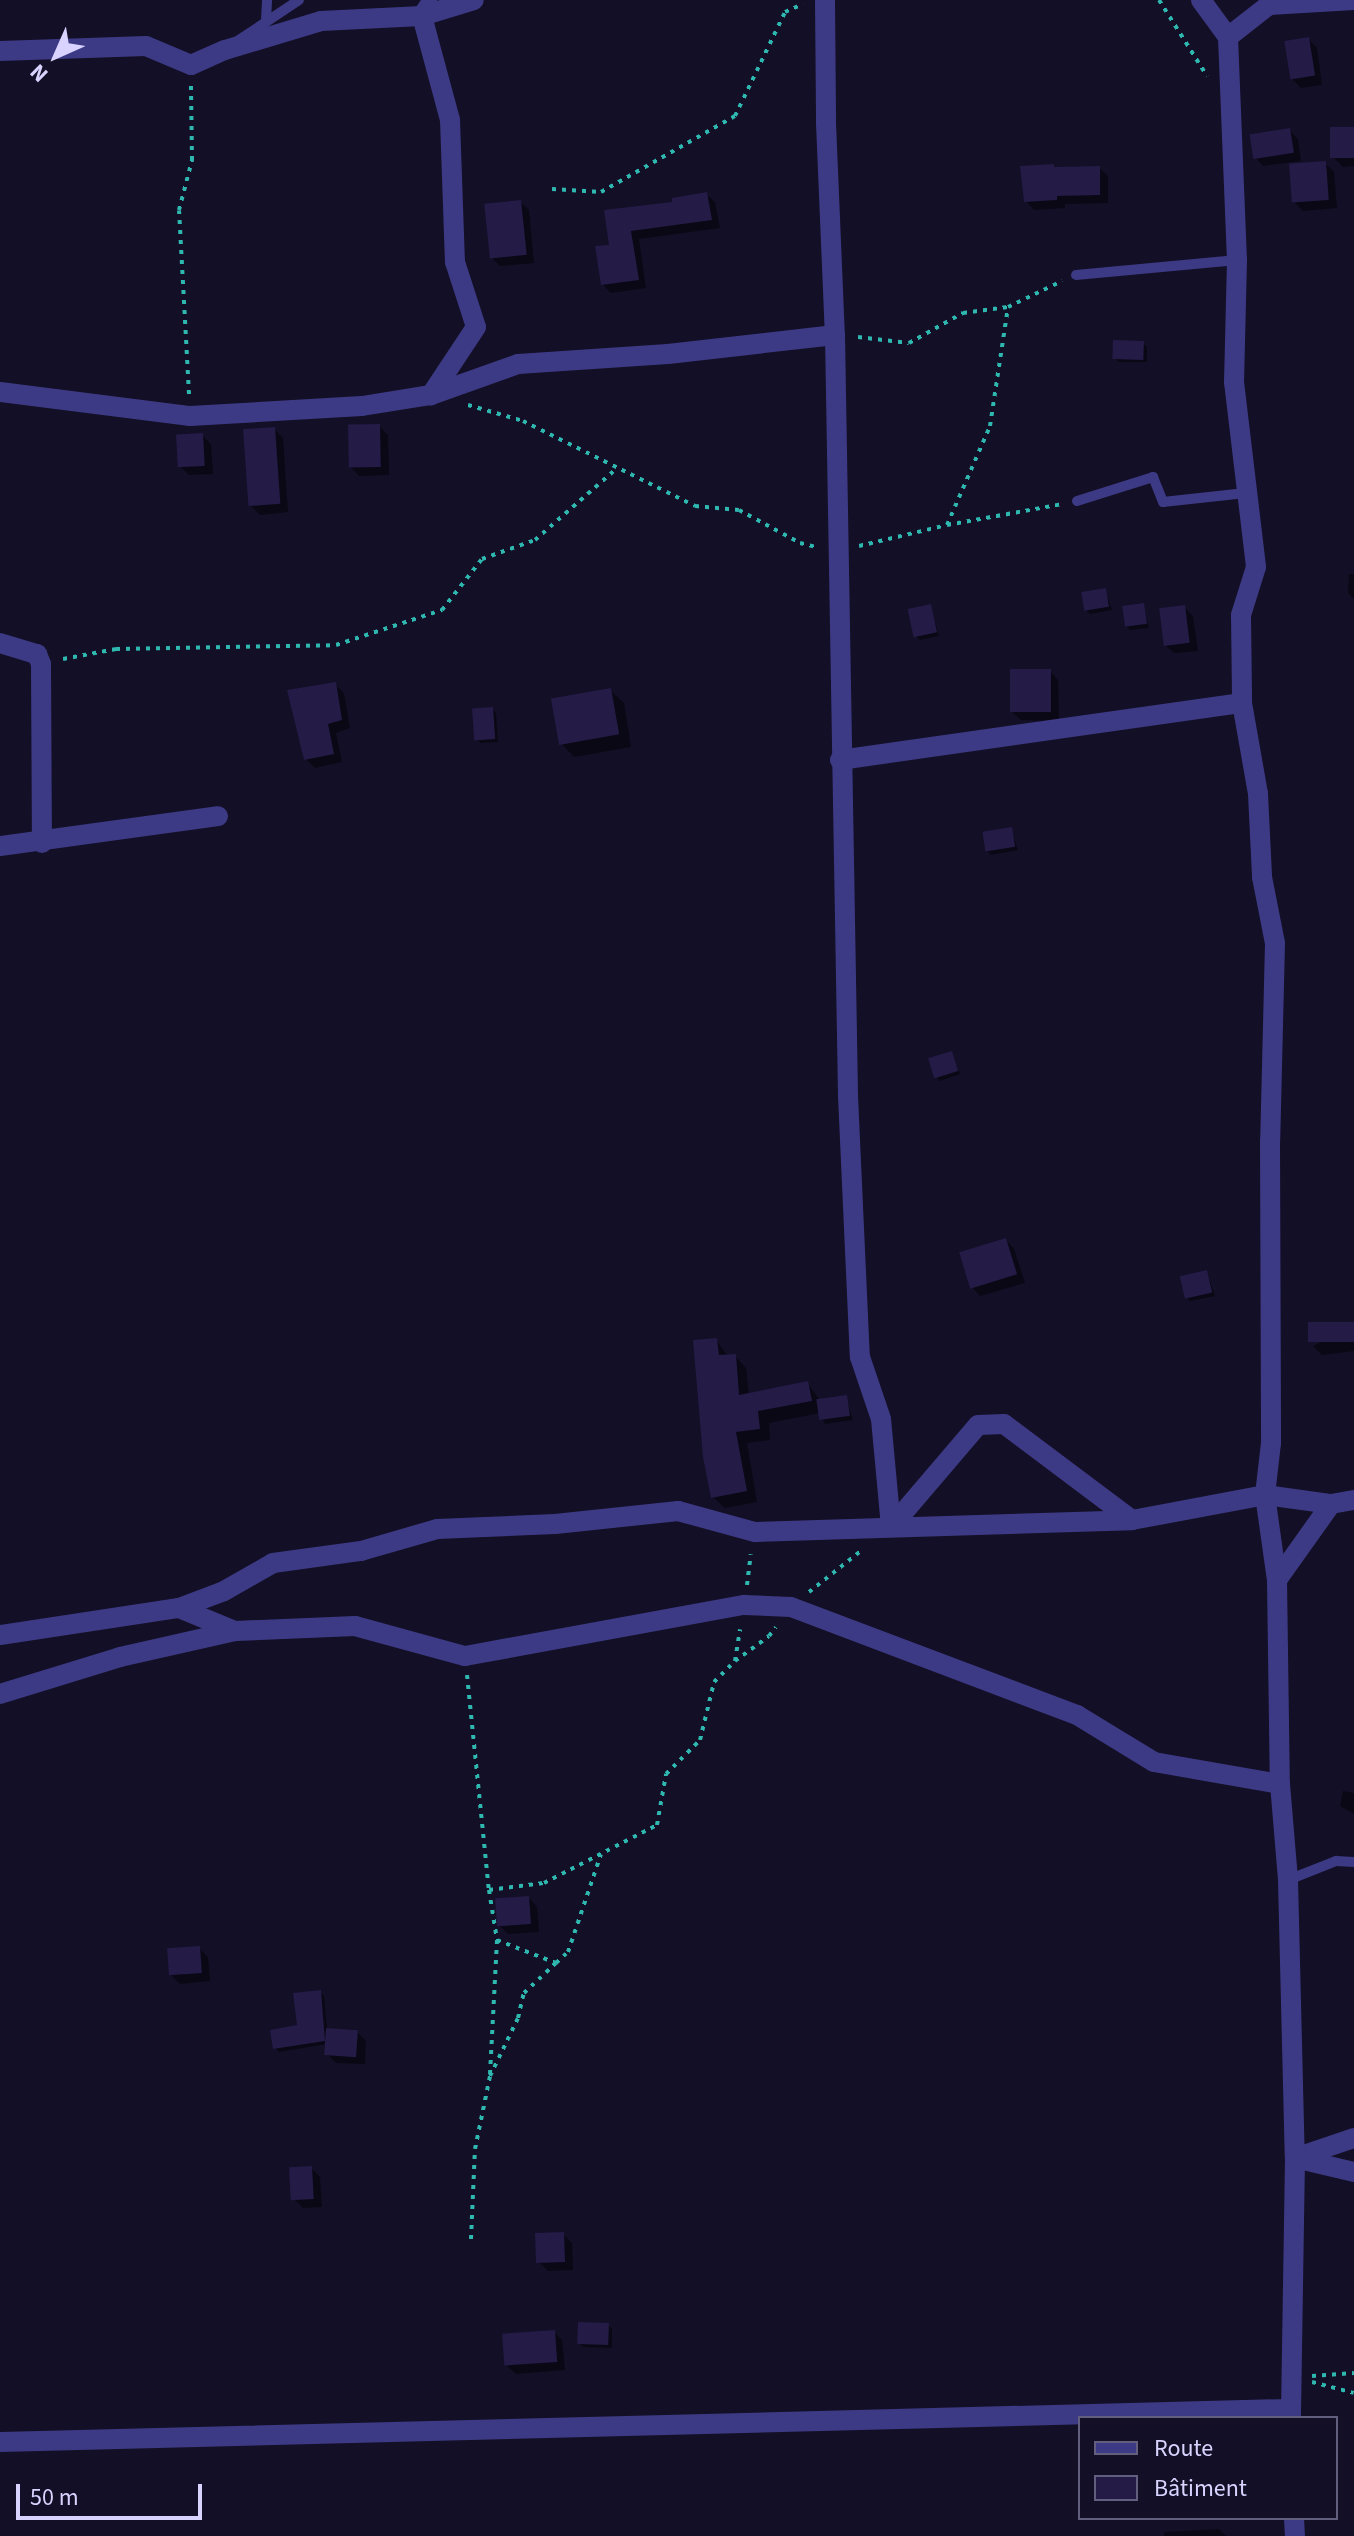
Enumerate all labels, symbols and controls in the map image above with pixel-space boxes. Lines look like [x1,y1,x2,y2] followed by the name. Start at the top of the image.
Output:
[16,16,96,96] north arrow
[23,56,56,89] text: N
[1078,2416,1338,2520] legend
[1154,2431,1213,2466] text: Route
[20,2468,206,2518] scale bar
[1154,2471,1247,2506] text: Bâtiment
[30,2480,79,2515] text: 50 m

